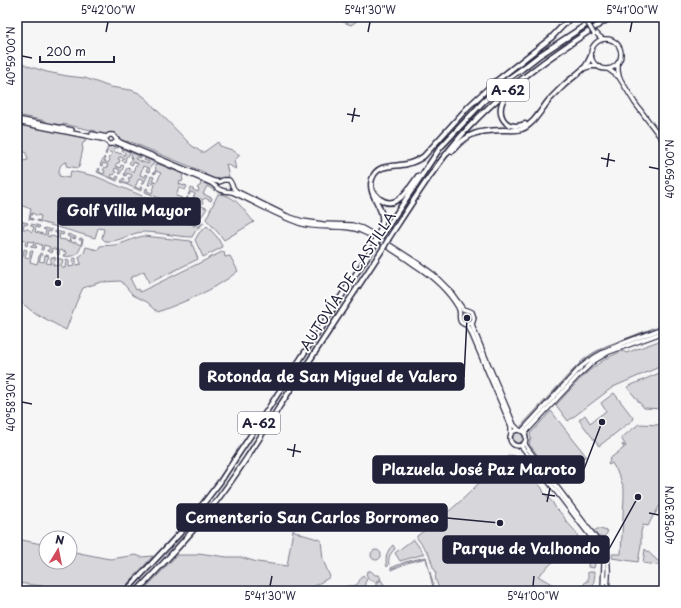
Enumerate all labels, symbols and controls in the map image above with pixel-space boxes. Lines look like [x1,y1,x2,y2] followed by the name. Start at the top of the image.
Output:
[81,2,136,17] text: 5°42'00"W
[344,2,397,17] text: 5°41'30"W
[606,2,659,17] text: 5°41'00"W
[3,26,18,86] text: 40°59'00"N
[40,38,114,64] scale bar
[46,42,86,60] text: 200 m
[487,79,529,101] road number: A-62
[662,139,677,199] text: 40°59'00"N
[58,198,200,225] callout: Golf Villa Mayor
[67,198,191,221] text: Golf Villa Mayor
[295,207,401,355] street label: AUTOVÍA DE CASTILLA
[200,363,464,390] callout: Rotonda de San Miguel de Valero
[207,364,457,387] text: Rotonda de San Miguel de Valero
[3,372,18,431] text: 40°58'30"N
[238,412,280,434] road number: A-62
[373,456,584,483] callout: Plazuela José Paz Maroto
[382,457,576,480] text: Plazuela José Paz Maroto
[662,485,677,544] text: 40°58'30"N
[177,504,447,531] callout: Cementerio San Carlos Borromeo
[185,505,439,528] text: Cementerio San Carlos Borromeo
[38,530,78,570] north arrow
[54,531,66,549] text: N
[443,536,609,563] callout: Parque de Valhondo
[452,536,600,559] text: Parque de Valhondo
[244,588,297,603] text: 5°41'30"W
[507,588,560,603] text: 5°41'00"W

